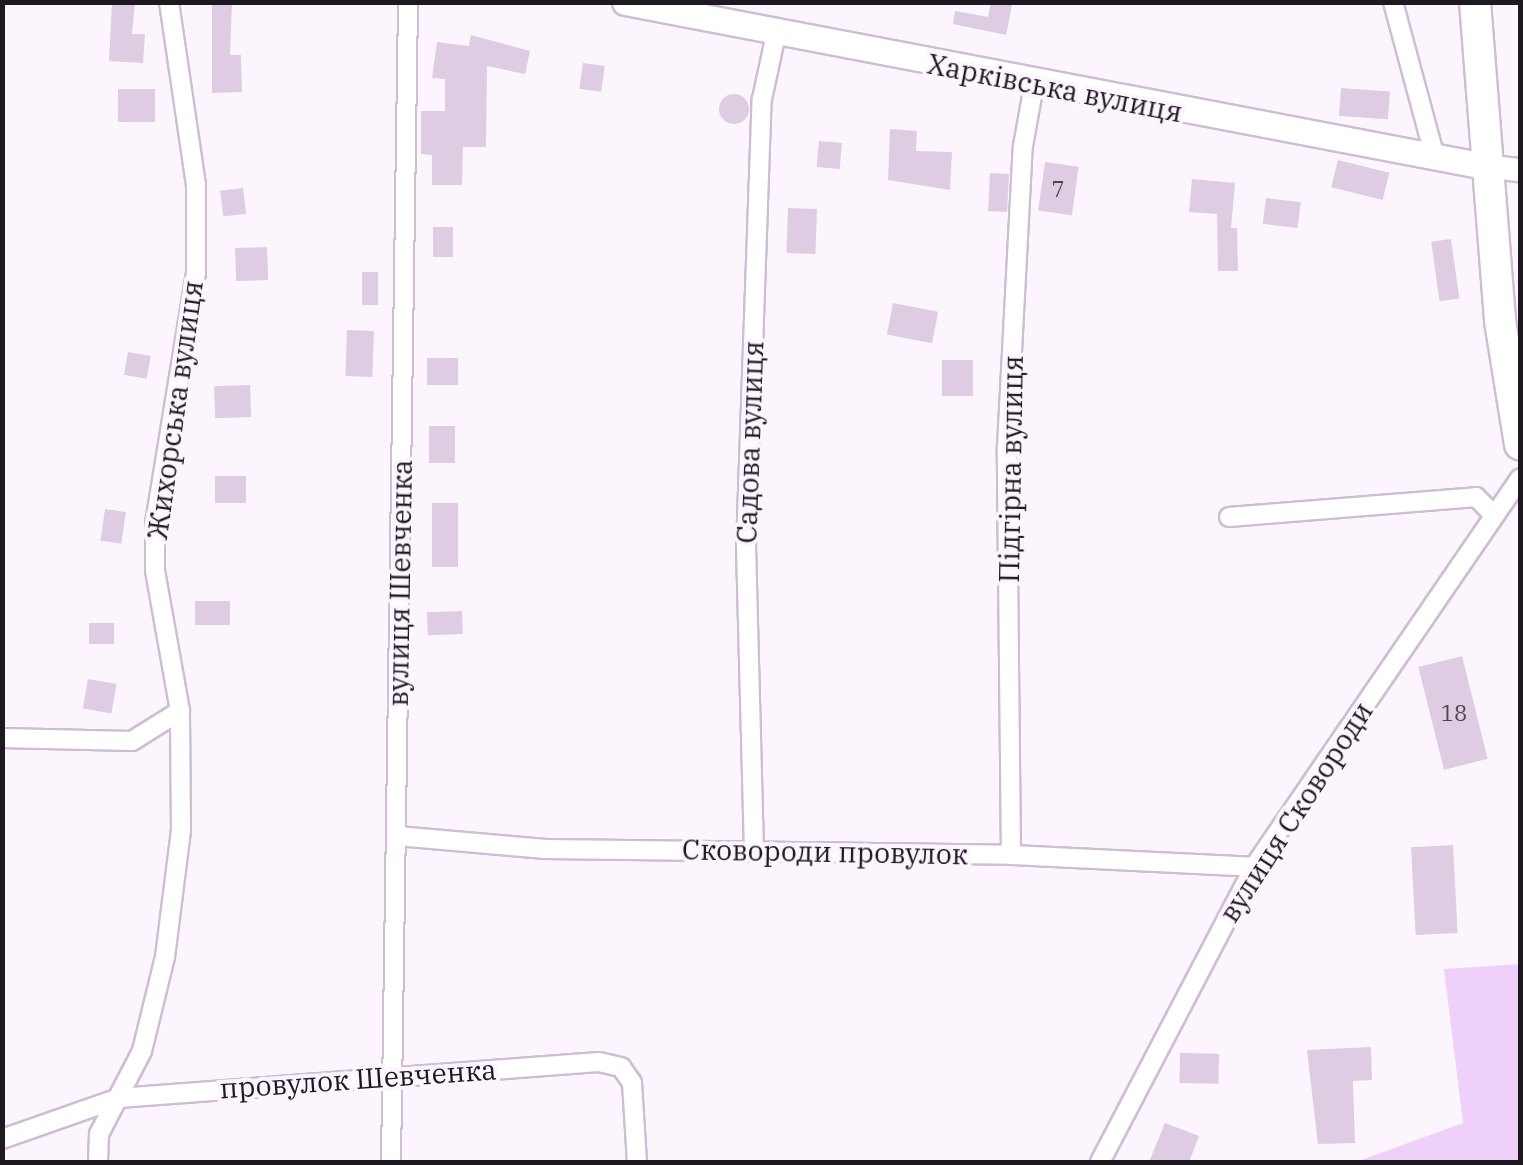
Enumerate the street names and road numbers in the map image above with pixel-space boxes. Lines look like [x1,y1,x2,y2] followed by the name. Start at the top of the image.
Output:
[925,47,1185,129] street label: Харківська вулиця
[140,278,210,542] street label: Жихорська вулиця
[730,340,770,544] street label: Садова вулиця
[992,355,1030,583] street label: Підгірна вулиця
[381,459,419,707] street label: вулиця Шевченка
[1212,696,1380,928] street label: вулиця Сковороди
[682,833,968,871] street label: Сковороди провулок
[218,1053,498,1105] street label: провулок Шевченка

